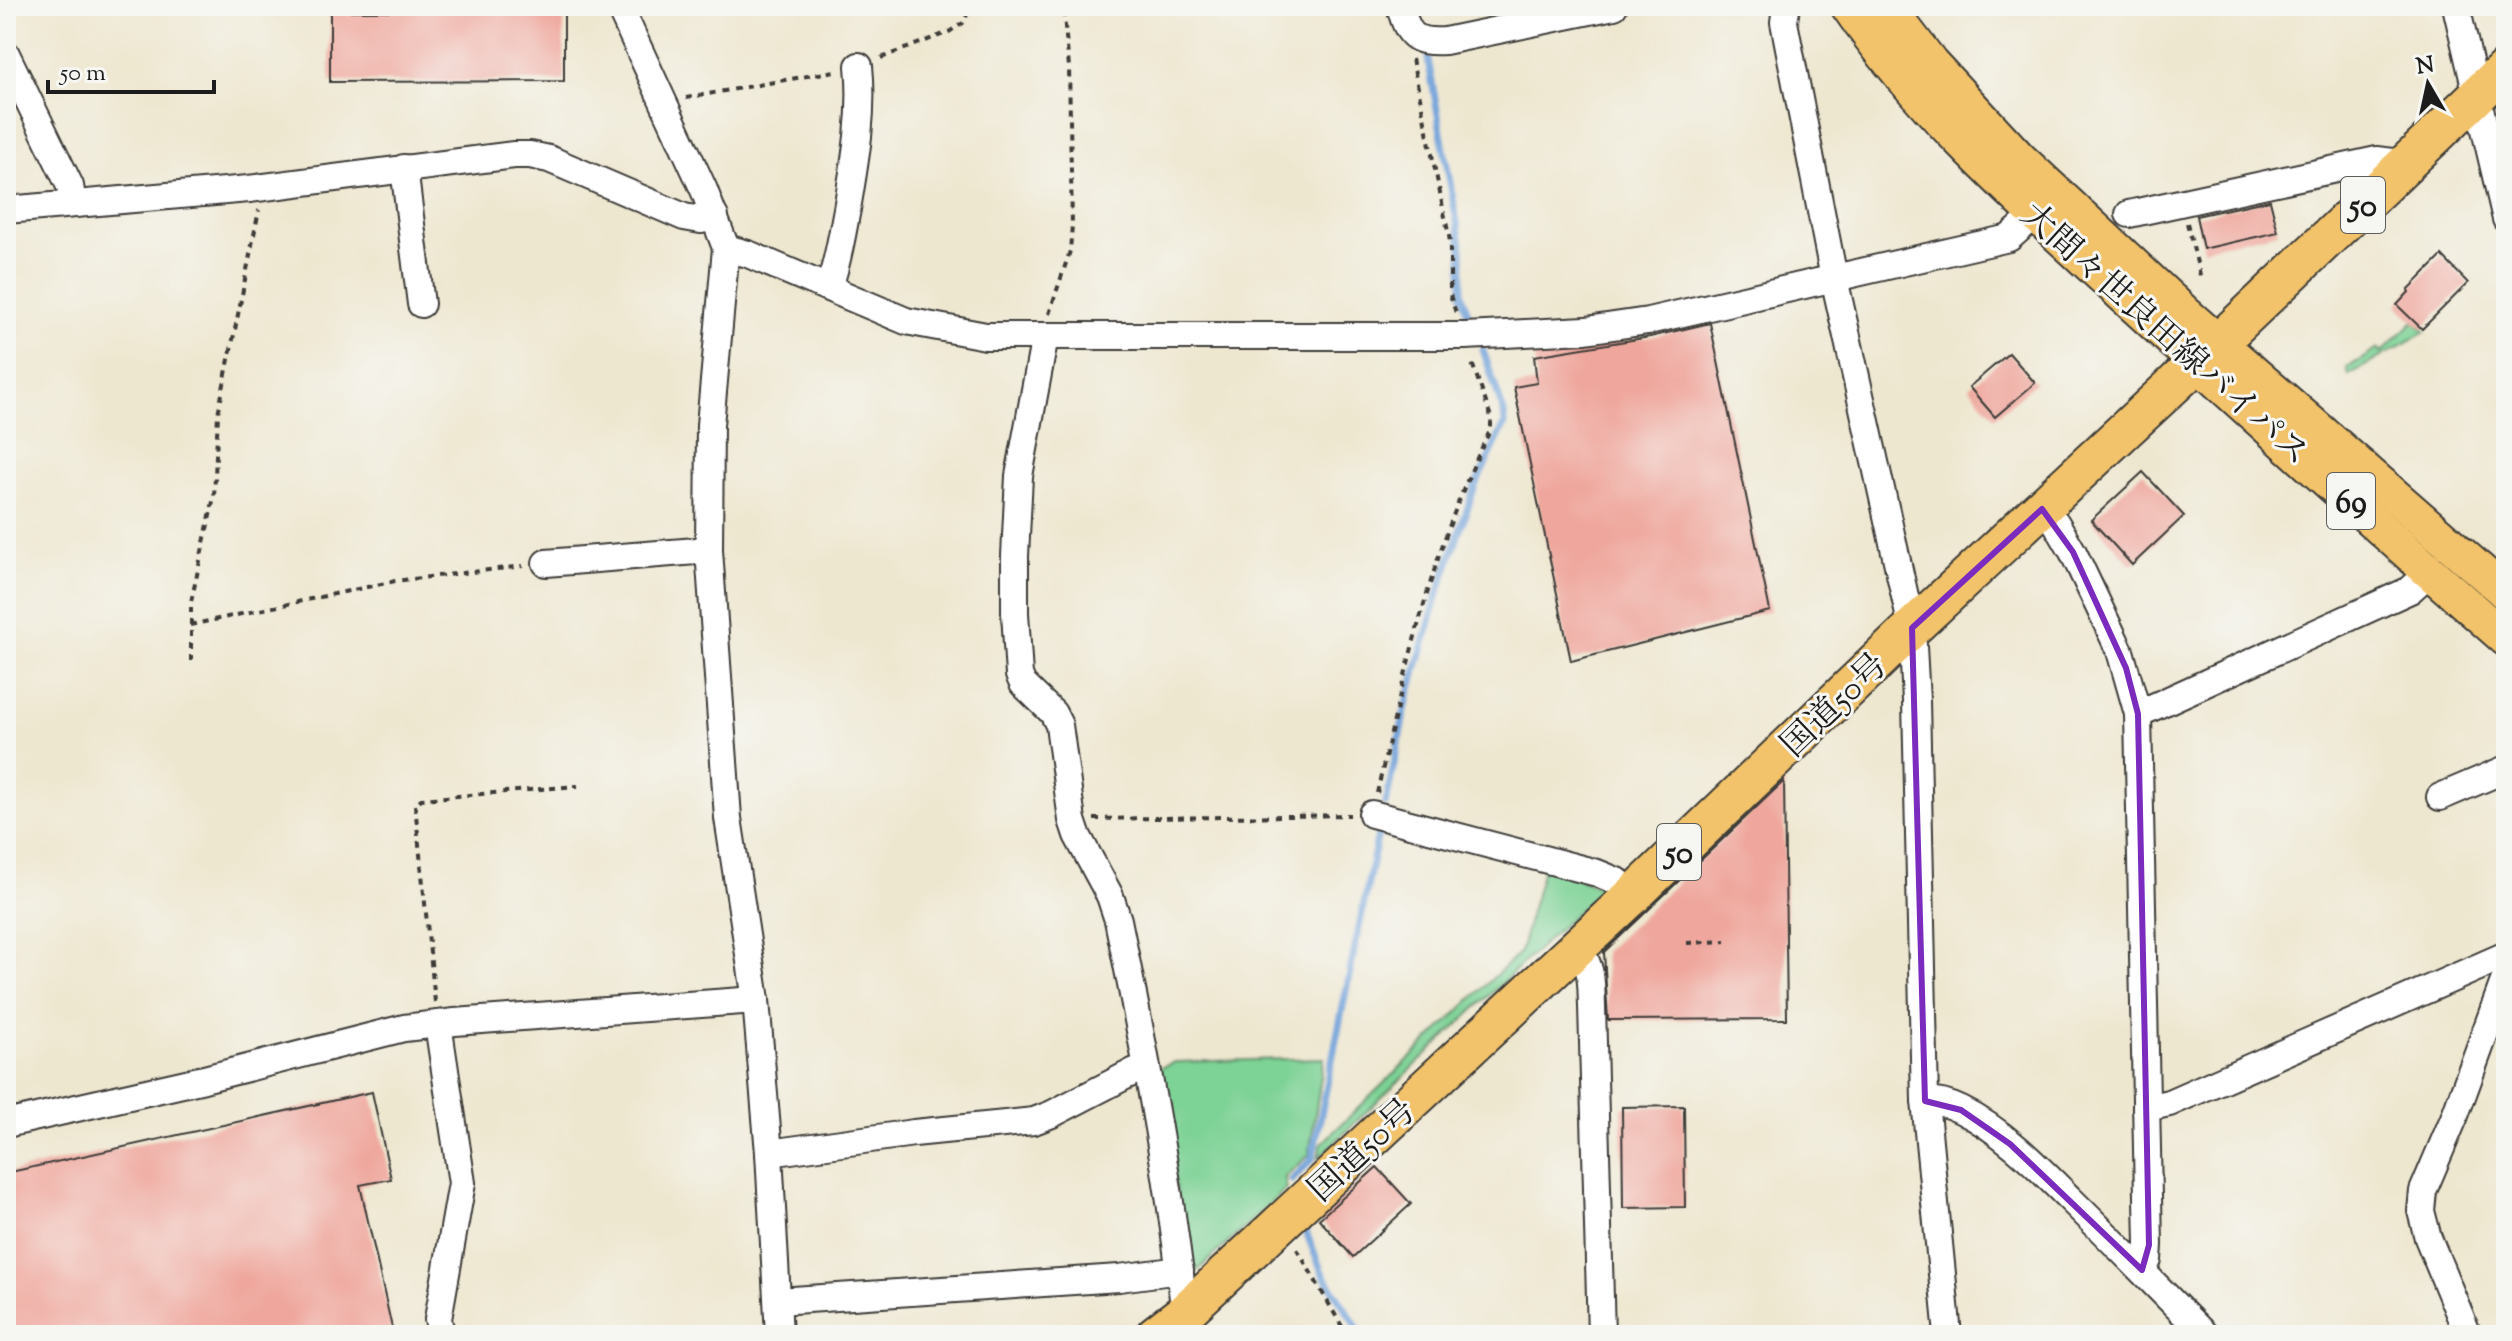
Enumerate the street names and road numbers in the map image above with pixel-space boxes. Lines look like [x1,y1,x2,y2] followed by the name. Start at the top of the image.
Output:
[2341,177,2385,233] road number: 50
[2009,192,2319,479] street label: 大間々世良田線バイパス
[2327,473,2375,529] road number: 69
[1771,643,1900,770] street label: 国道50号
[1657,824,1701,880] road number: 50
[1299,1089,1428,1214] street label: 国道50号

